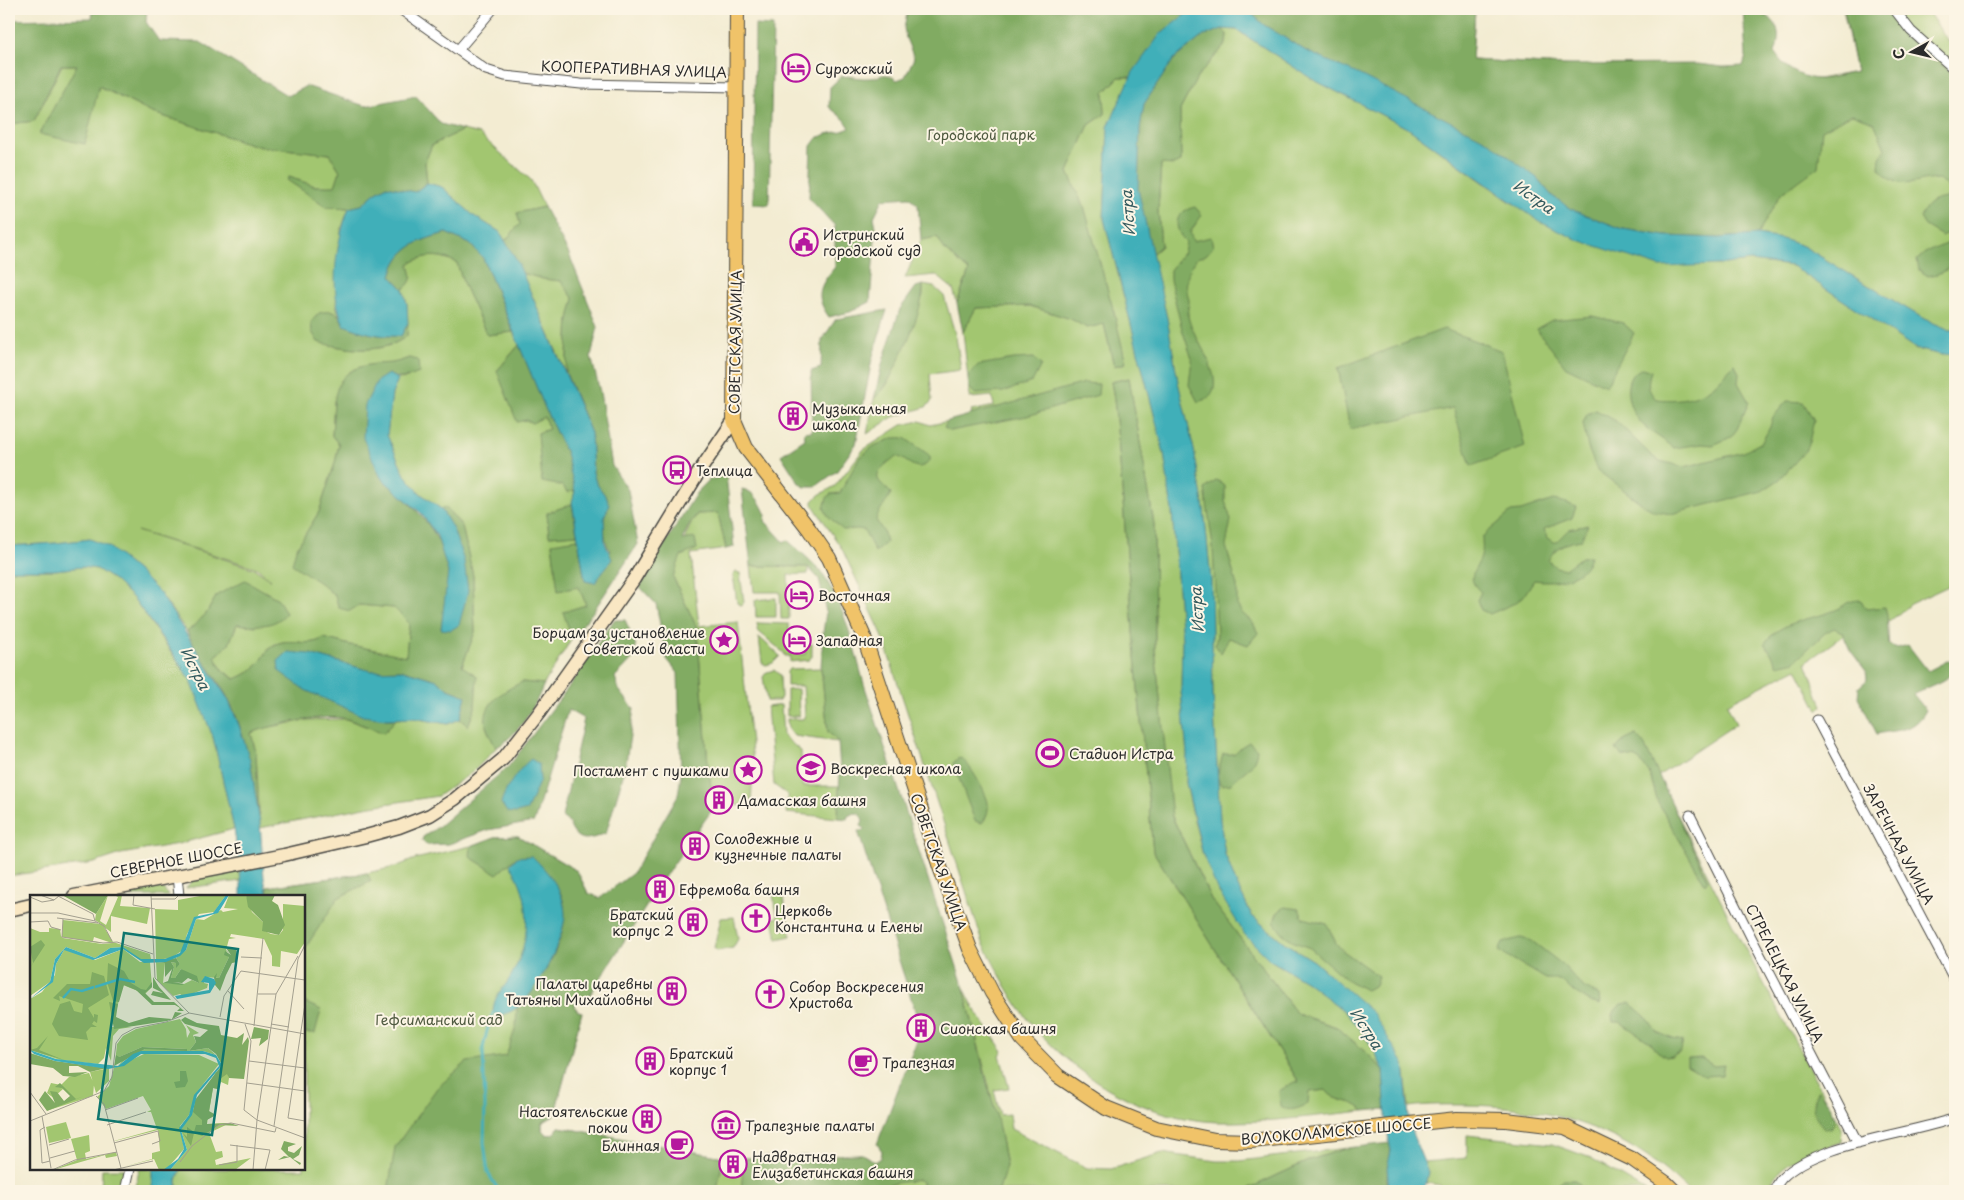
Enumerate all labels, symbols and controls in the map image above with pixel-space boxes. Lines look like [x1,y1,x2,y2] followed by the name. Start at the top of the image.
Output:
[1886,28,1936,78] north arrow
[1888,47,1910,61] text: С
[781,53,811,83] hotel icon: Сурожский
[541,55,728,83] street label: КООПЕРАТИВНАЯ УЛИЦА
[815,58,893,79] place label: Сурожский
[927,124,1035,145] park label: Городской парк
[1509,174,1560,219] water label: Истра
[1114,189,1140,236] water label: Истра
[823,224,921,261] place label: Истринский городской суд
[789,227,819,257] public building icon: Истринский городской суд
[723,269,747,414] street label: СОВЕТСКАЯ УЛИЦА
[812,398,907,435] place label: Музыкальная школа
[778,401,808,431] building icon: Музыкальная школа
[662,455,692,485] bus stop icon: Теплица
[696,460,753,481] place label: Теплица
[784,580,814,610] hotel icon: Восточная
[818,585,891,606] place label: Восточная
[1183,586,1209,633] water label: Истра
[533,622,705,659] place label: Борцам за установление Советской власти
[709,625,739,655] place icon: Борцам за установление Советской власти
[782,625,812,655] hotel icon: Западная
[816,630,883,651] place label: Западная
[175,643,217,694] water label: Истра
[1035,738,1065,768] sports icon: Стадион Истра
[1069,743,1174,764] place label: Стадион Истра
[796,753,826,783] school or university icon: Воскресная школа
[733,755,763,785] place icon: Постамент с пушками
[830,758,961,779] place label: Воскресная школа
[573,760,729,781] place label: Постамент с пушками
[1858,780,1940,908] street label: ЗАРЕЧНАЯ УЛИЦА
[704,785,734,815] building icon: Дамасская башня
[737,790,867,811] place label: Дамасская башня
[906,790,972,934] street label: СОВЕТСКАЯ УЛИЦА
[714,828,842,865] place label: Солодежные и кузнечные палаты
[680,831,710,861] building icon: Солодежные и кузнечные палаты
[108,837,244,883] street label: СЕВЕРНОЕ ШОССЕ
[645,874,675,904] building icon: Ефремова башня
[679,879,800,900] place label: Ефремова башня
[30,895,305,1170] inset map
[775,900,923,937] place label: Церковь Константина и Елены
[1741,900,1829,1046] street label: СТРЕЛЕЦКАЯ УЛИЦА
[741,903,771,933] church icon: Церковь Константина и Елены
[609,904,674,941] place label: Братский корпус 2
[678,907,708,937] building icon: Братский корпус 2
[505,973,653,1010] place label: Палаты царевны Татьяны Михайловны
[657,976,687,1006] building icon: Палаты царевны Татьяны Михайловны
[789,976,924,1013] place label: Собор Воскресения Христова
[755,979,785,1009] church icon: Собор Воскресения Христова
[1345,1003,1389,1054] water label: Истра
[375,1009,503,1030] park label: Гефсиманский сад
[906,1013,936,1043] building icon: Сионская башня
[940,1018,1057,1039] place label: Сионская башня
[669,1043,734,1080] place label: Братский корпус 1
[635,1046,665,1076] building icon: Братский корпус 1
[848,1047,878,1077] cafe icon: Трапезная
[882,1052,955,1073] place label: Трапезная
[519,1101,628,1138] place label: Настоятельские покои
[632,1104,662,1134] building icon: Настоятельские покои
[711,1110,741,1140] museum icon: Трапезные палаты
[1240,1112,1432,1150] street label: ВОЛОКОЛАМСКОЕ ШОССЕ
[745,1115,875,1136] place label: Трапезные палаты
[664,1130,694,1160] cafe icon: Блинная
[602,1135,660,1156] place label: Блинная
[752,1146,914,1183] place label: Надвратная Елизаветинская башня
[718,1149,748,1179] building icon: Надвратная Елизаветинская башня

